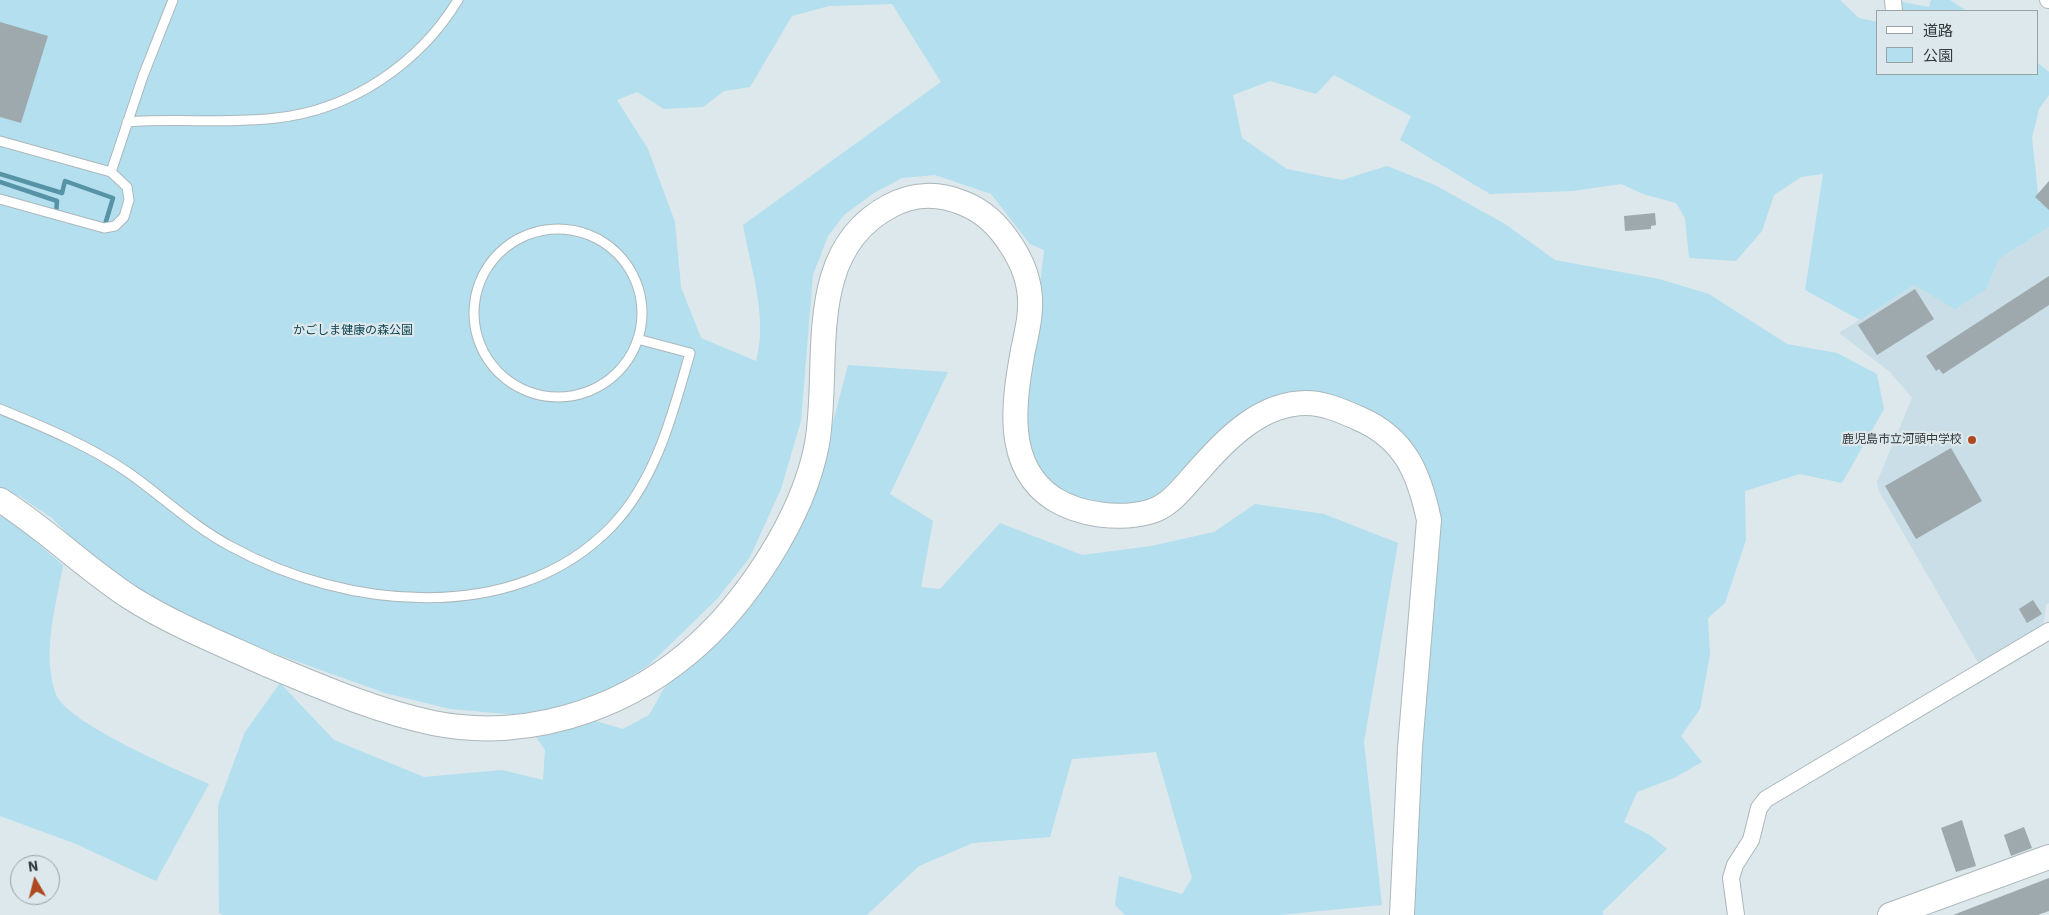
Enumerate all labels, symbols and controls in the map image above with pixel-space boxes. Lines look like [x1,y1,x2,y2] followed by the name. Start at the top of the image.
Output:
[1876,10,2039,75] legend
[1923,21,1953,40] text: 道路
[1923,46,1953,65] text: 公園
[293,324,413,338] park label: かごしま健康の森公園
[1842,433,1962,447] place label: 鹿児島市立河頭中学校
[1966,434,1978,446] marker: 鹿児島市立河頭中学校
[10,855,60,905] north arrow
[27,857,39,876] text: N

